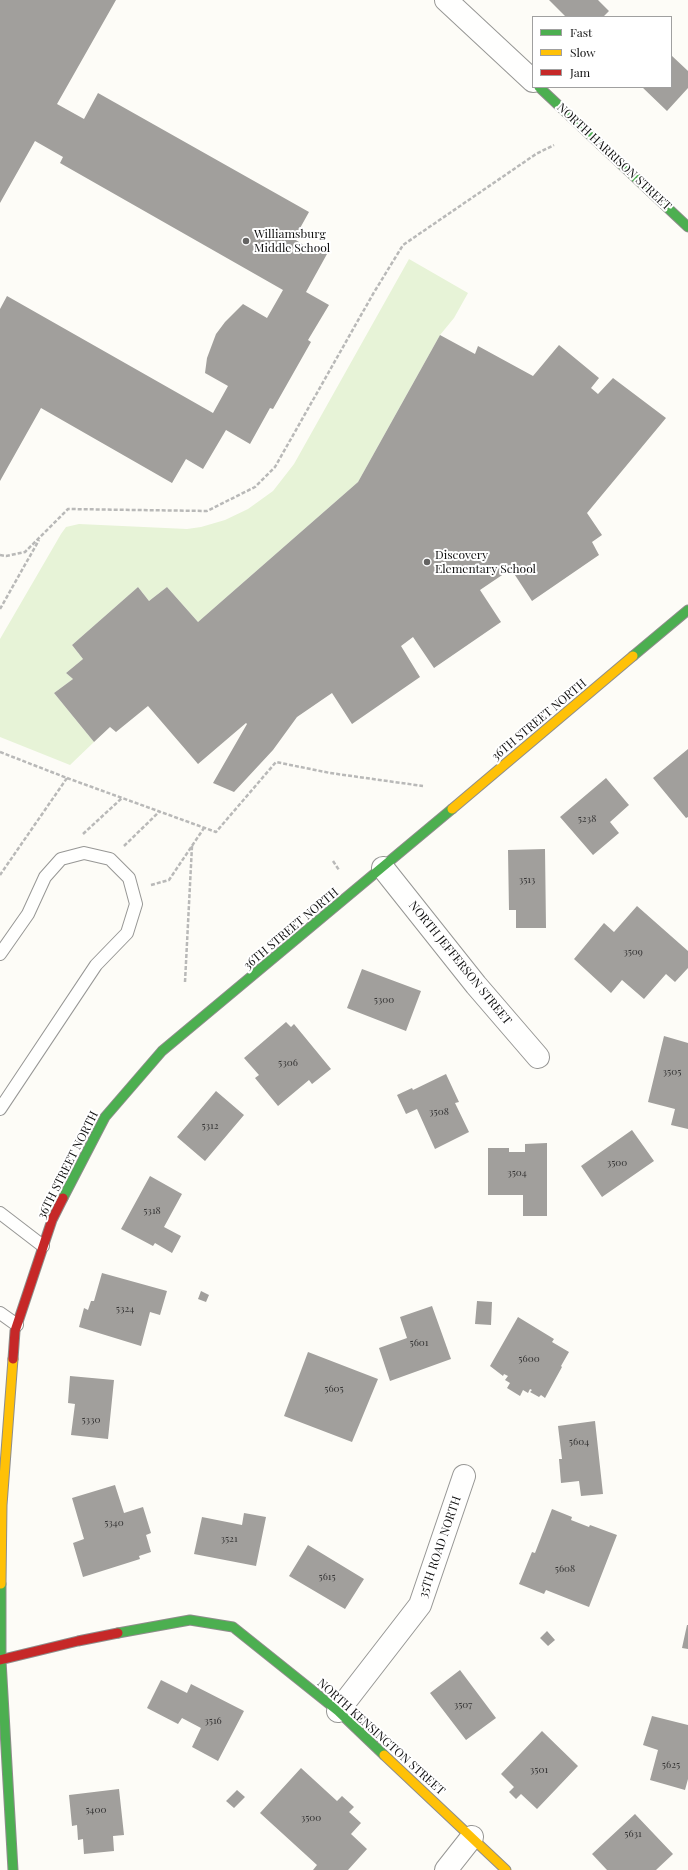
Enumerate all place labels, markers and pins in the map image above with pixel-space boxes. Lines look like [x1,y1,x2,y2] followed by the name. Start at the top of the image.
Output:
[254,227,330,255] place label: Williamsburg Middle School
[241,236,251,246] marker: Williamsburg Middle School
[435,548,536,576] place label: Discovery Elementary School
[422,557,432,567] marker: Discovery Elementary School

